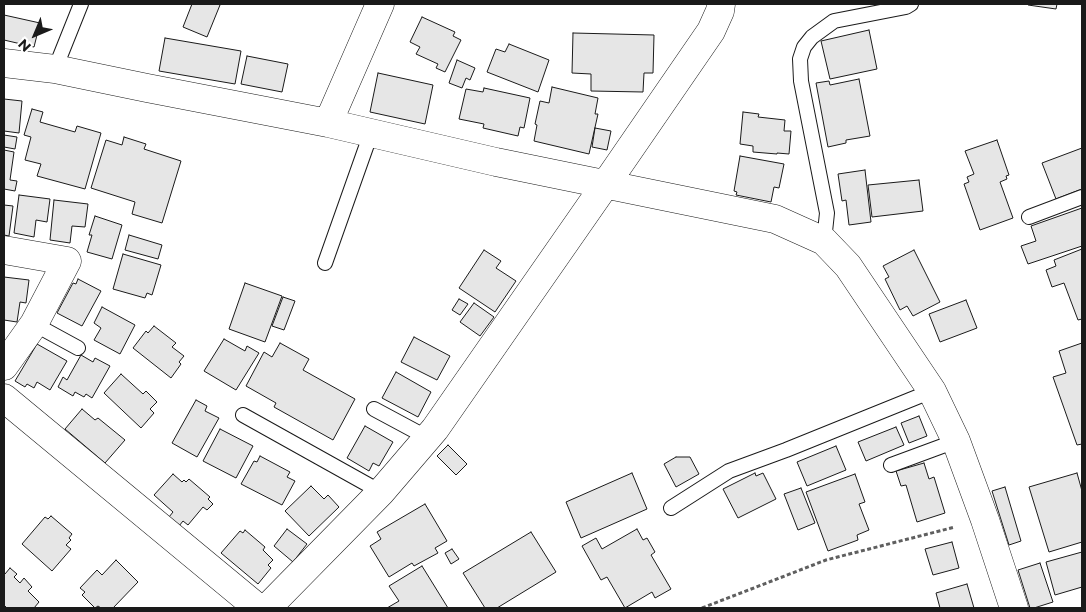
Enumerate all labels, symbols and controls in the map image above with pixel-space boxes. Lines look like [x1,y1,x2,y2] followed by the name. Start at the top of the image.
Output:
[10,10,60,60] north arrow
[14,35,35,56] text: N

